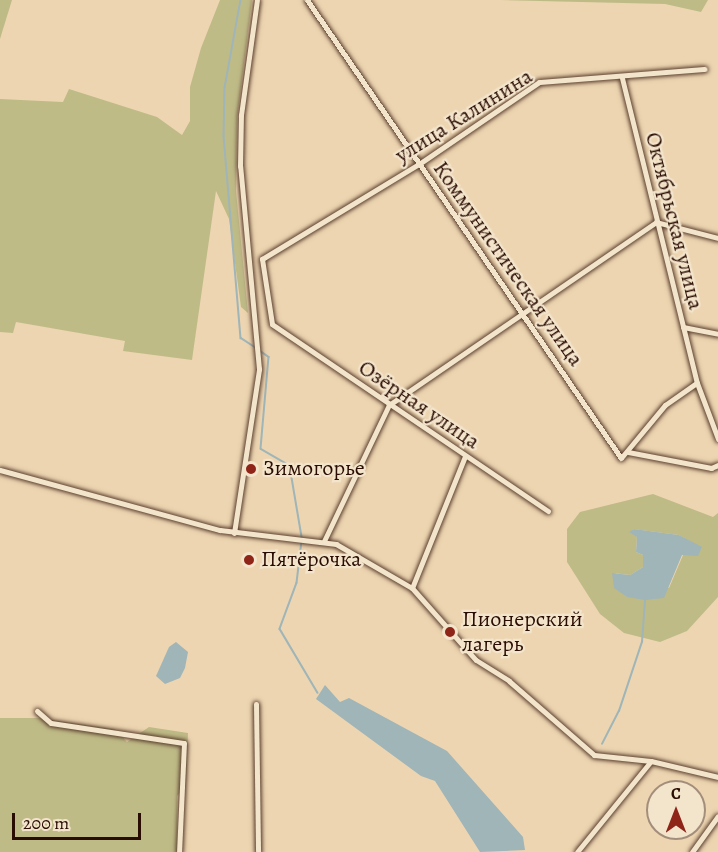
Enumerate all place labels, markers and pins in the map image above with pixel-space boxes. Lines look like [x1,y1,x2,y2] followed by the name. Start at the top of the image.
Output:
[263,456,365,482] place label: Зимогорье
[244,462,258,476] marker: Зимогорье
[261,547,361,573] place label: Пятёрочка
[242,553,256,567] marker: Пятёрочка
[462,606,583,658] place label: Пионерский лагерь
[443,625,457,639] marker: Пионерский лагерь

